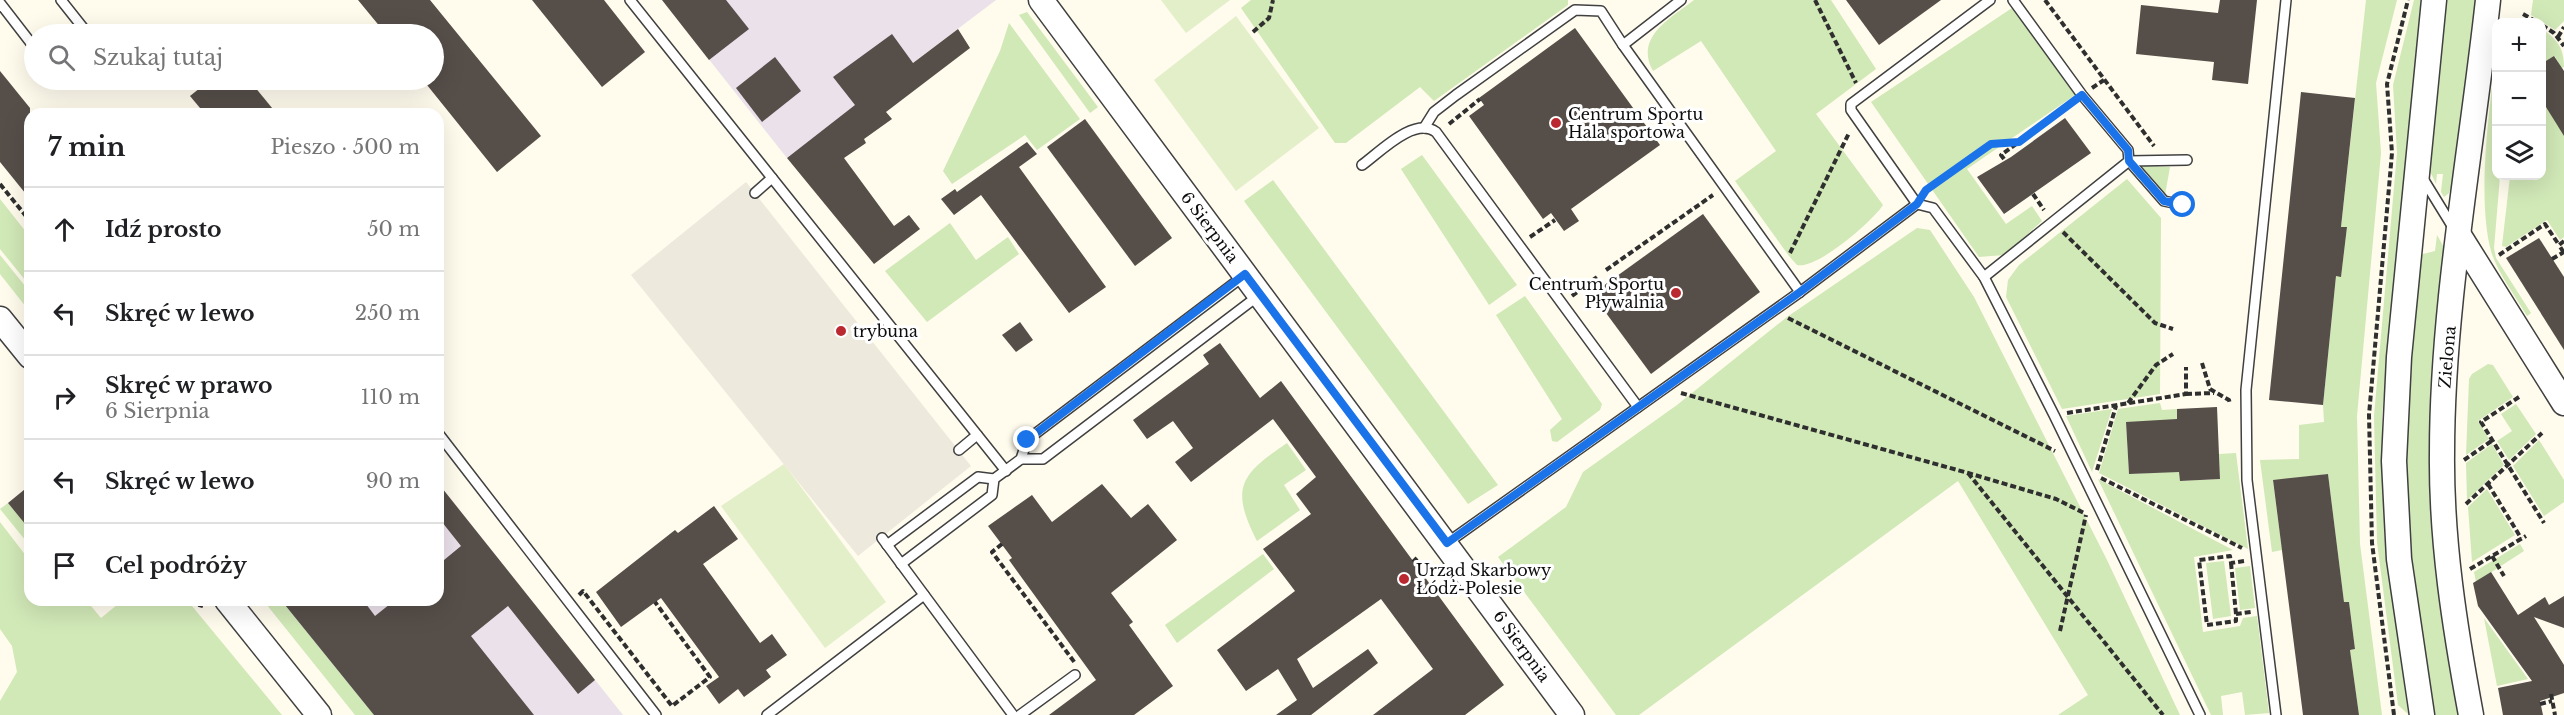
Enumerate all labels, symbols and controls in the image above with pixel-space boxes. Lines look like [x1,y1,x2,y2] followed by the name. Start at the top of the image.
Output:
[2492,18,2546,180] map controls
[2492,18,2546,72] button: +
[24,24,444,90] search box
[45,41,78,74] icon: search
[93,44,223,71] text: Szukaj tutaj
[2492,72,2546,126] button: −
[1568,104,1703,142] place label: Centrum Sportu Hala sportowa
[1549,116,1563,130] marker: Centrum Sportu Hala sportowa
[2492,126,2546,180] button: layers
[48,131,125,163] text: 7 min
[270,135,420,159] text: Pieszo · 500 m
[1177,188,1243,267] street label: 6 Sierpnia
[2169,191,2195,217] route start
[48,213,81,246] icon: ahead
[105,216,221,243] text: Idź prosto
[367,217,420,241] text: 50 m
[1529,274,1664,312] place label: Centrum Sportu Pływalnia
[1669,286,1683,300] marker: Centrum Sportu Pływalnia
[48,297,81,330] icon: left
[105,300,254,327] text: Skręć w lewo
[355,301,420,325] text: 250 m
[853,321,918,341] place label: trybuna
[834,324,848,338] marker: trybuna
[2434,325,2460,389] street label: Zielona
[105,372,272,399] text: Skręć w prawo
[48,381,81,414] icon: right
[361,385,420,409] text: 110 m
[105,399,210,423] text: 6 Sierpnia
[1013,426,1039,452] route end
[48,465,81,498] icon: left
[105,468,254,495] text: Skręć w lewo
[366,469,420,493] text: 90 m
[48,549,81,582] icon: arrive
[105,552,247,579] text: Cel podróży
[1416,560,1552,598] place label: Urząd Skarbowy Łódż-Polesie
[1397,572,1411,586] marker: Urząd Skarbowy Łódż-Polesie
[1489,606,1555,686] street label: 6 Sierpnia

